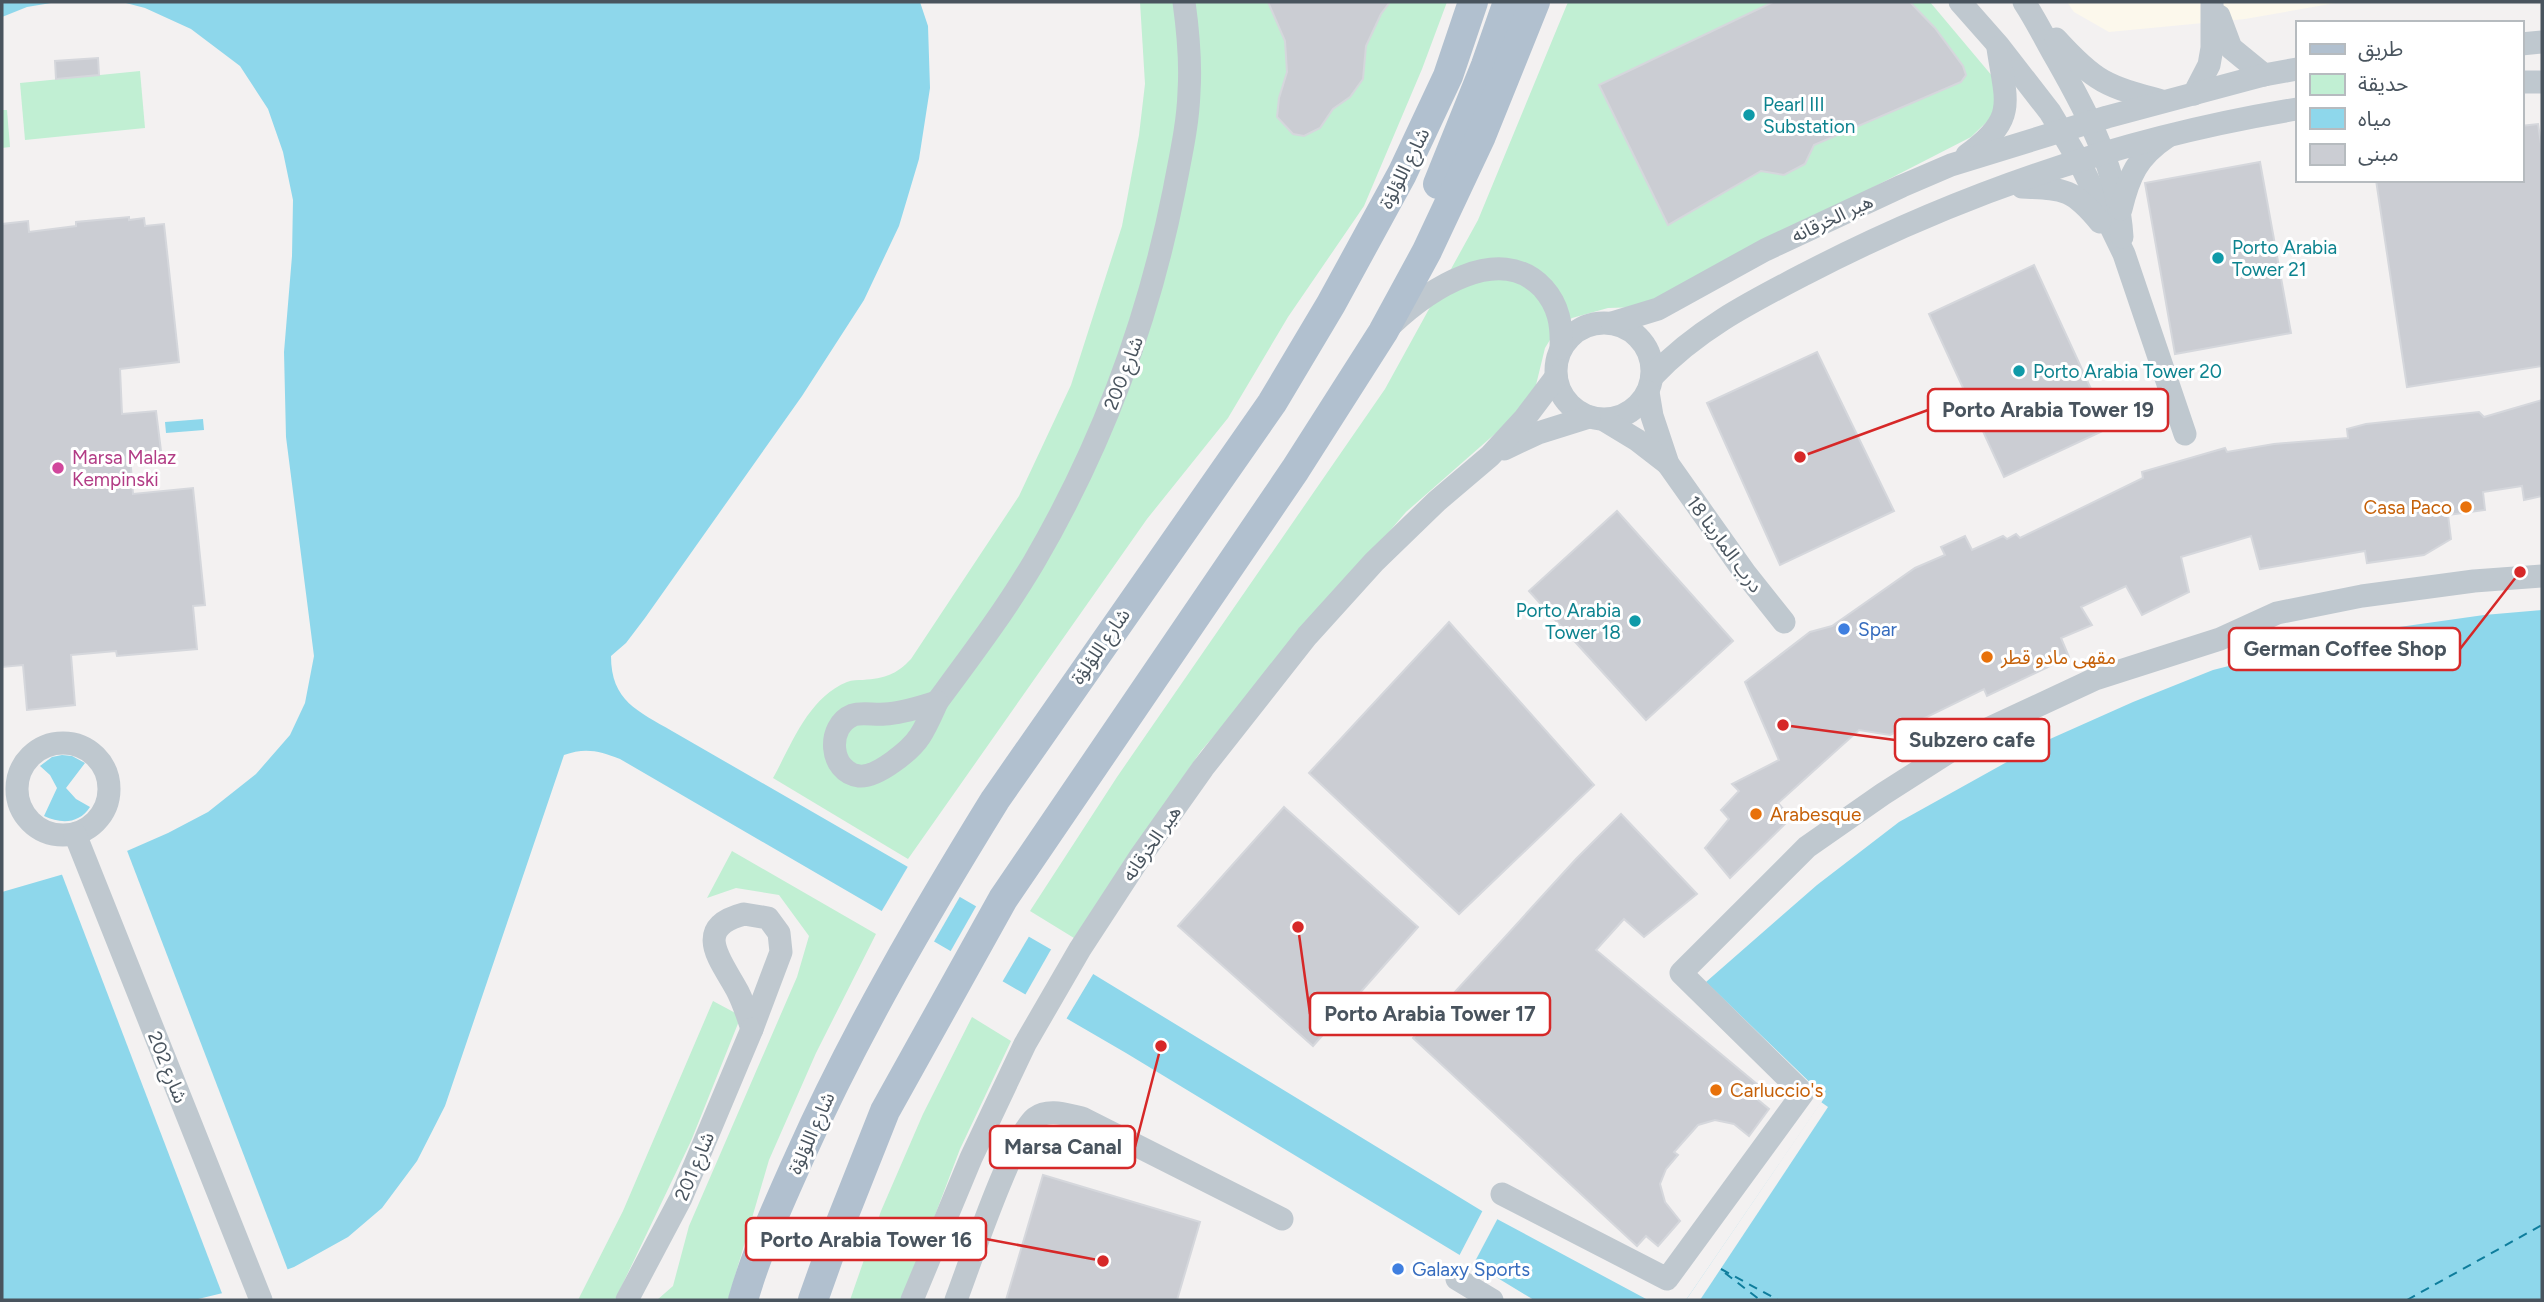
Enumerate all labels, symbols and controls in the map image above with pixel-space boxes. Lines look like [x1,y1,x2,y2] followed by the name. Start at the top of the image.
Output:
[2296,21,2523,182] legend
[2358,36,2403,62] text: طريق
[2358,71,2408,96] text: حديقة
[1763,93,1855,138] place label: Pearl III Substation
[2358,106,2391,131] text: مياه
[1741,107,1757,123] marker: Pearl III Substation
[1374,124,1436,213] street label: شارع اللؤلؤة
[2358,141,2399,166] text: مبنى
[1788,190,1877,247] street label: هير الخرقانه
[2232,236,2337,281] place label: Porto Arabia Tower 21
[2210,250,2226,266] marker: Porto Arabia Tower 21
[1099,333,1150,414] street label: شارع 200
[2033,360,2222,383] place label: Porto Arabia Tower 20
[2011,363,2027,379] marker: Porto Arabia Tower 20
[1928,389,2168,431] callout: Porto Arabia Tower 19
[1942,397,2154,422] text: Porto Arabia Tower 19
[72,446,176,491] place label: Marsa Malaz Kempinski
[50,460,66,476] marker: Marsa Malaz Kempinski
[1682,491,1767,597] street label: درب المارينا 18
[2364,496,2452,519] place label: Casa Paco
[2458,499,2474,515] marker: Casa Paco
[1516,599,1621,644] place label: Porto Arabia Tower 18
[1066,604,1137,690] street label: شارع اللؤلؤة
[1627,613,1643,629] marker: Porto Arabia Tower 18
[1858,618,1898,641] place label: Spar
[1836,621,1852,637] marker: Spar
[2229,628,2460,670] callout: German Coffee Shop
[2243,636,2447,661] text: German Coffee Shop
[2000,646,2116,669] place label: مقهى مادو قطر
[1979,649,1995,665] marker: مقهى مادو قطر
[1895,719,2049,761] callout: Subzero cafe
[1909,727,2036,752] text: Subzero cafe
[1117,801,1186,886] street label: هير الخرقانه
[1770,803,1861,826] place label: Arabesque
[1748,806,1764,822] marker: Arabesque
[1310,993,1550,1035] callout: Porto Arabia Tower 17
[1324,1001,1536,1026] text: Porto Arabia Tower 17
[141,1028,192,1107] street label: شارع 202
[1730,1079,1823,1102] place label: Carluccio's
[1708,1082,1724,1098] marker: Carluccio's
[783,1089,842,1179] street label: شارع اللؤلؤة
[990,1126,1135,1168] callout: Marsa Canal
[670,1128,721,1205] street label: شارع 201
[1004,1134,1122,1159] text: Marsa Canal
[746,1218,986,1260] callout: Porto Arabia Tower 16
[760,1227,972,1252] text: Porto Arabia Tower 16
[1412,1258,1530,1281] place label: Galaxy Sports
[1390,1261,1406,1277] marker: Galaxy Sports

